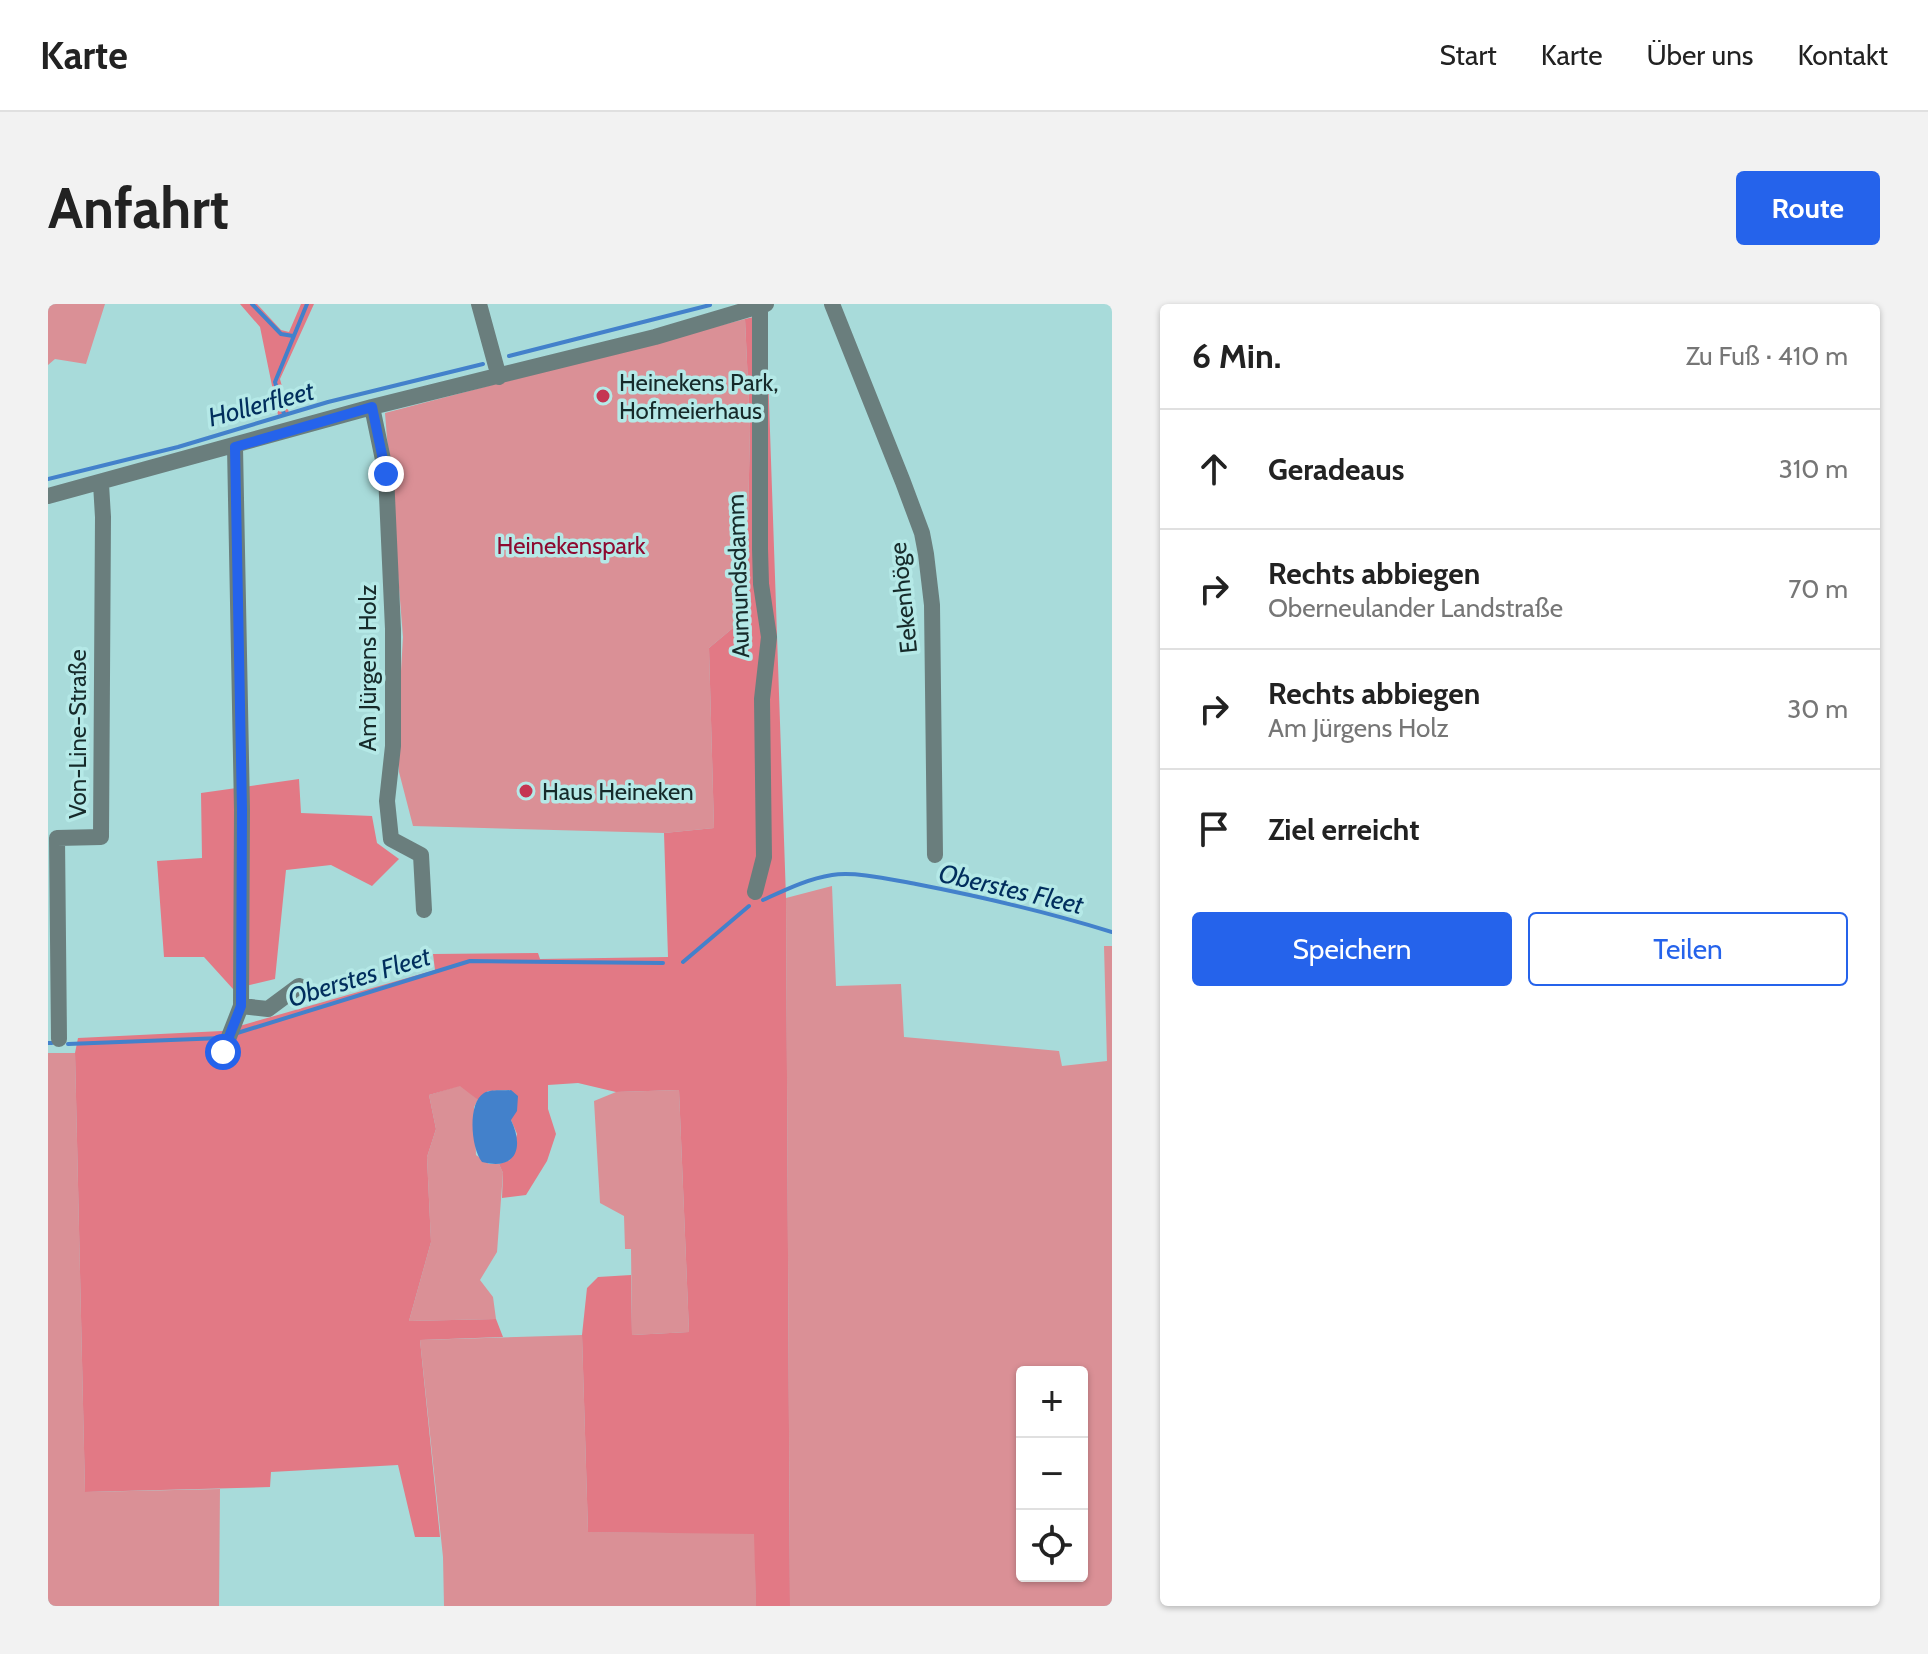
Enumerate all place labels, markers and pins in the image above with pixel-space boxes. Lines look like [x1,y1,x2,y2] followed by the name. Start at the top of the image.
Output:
[619,368,778,425] place label: Heinekens Park, Hofmeierhaus
[594,387,612,405] marker: Heinekens Park, Hofmeierhaus
[542,777,694,806] place label: Haus Heineken
[517,782,535,800] marker: Haus Heineken

